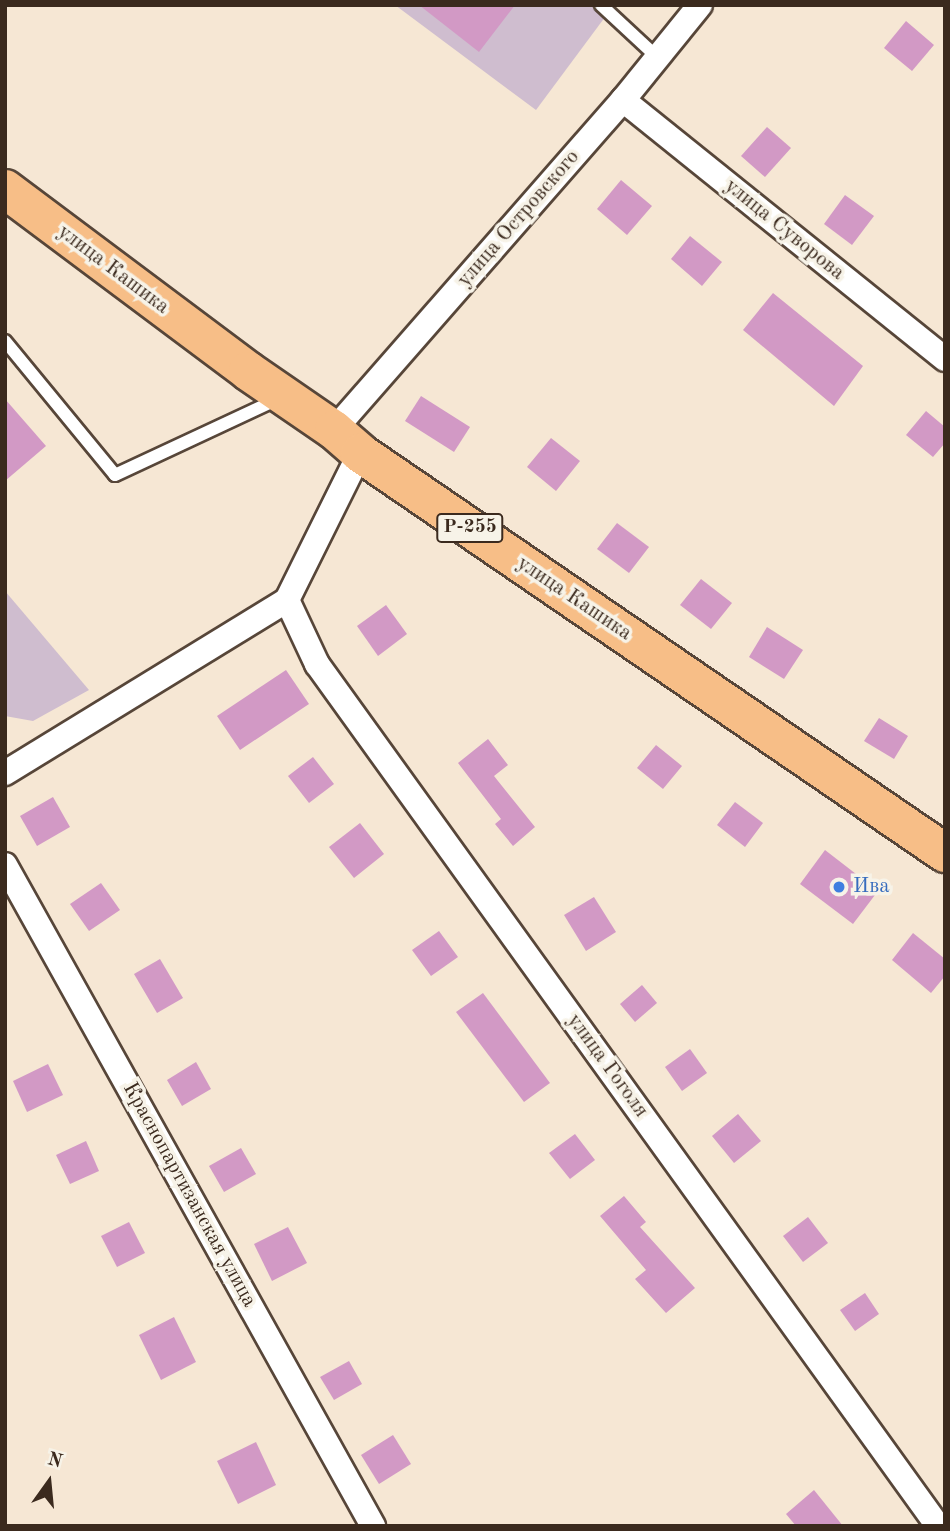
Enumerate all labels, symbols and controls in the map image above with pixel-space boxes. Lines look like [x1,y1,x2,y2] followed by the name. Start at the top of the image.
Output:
[453,145,585,293] street label: улица Островского
[719,174,849,286] street label: улица Суворова
[52,220,174,320] street label: улица Кашика
[435,512,505,544] road number: Р-255
[512,551,636,647] street label: улица Кашика
[853,874,890,900] place label: Ива
[831,879,847,895] marker: Ива
[561,1009,653,1123] street label: улица Гоголя
[117,1078,261,1312] street label: Краснопартизанская улица
[14,1447,84,1517] north arrow
[45,1450,64,1472] text: N

